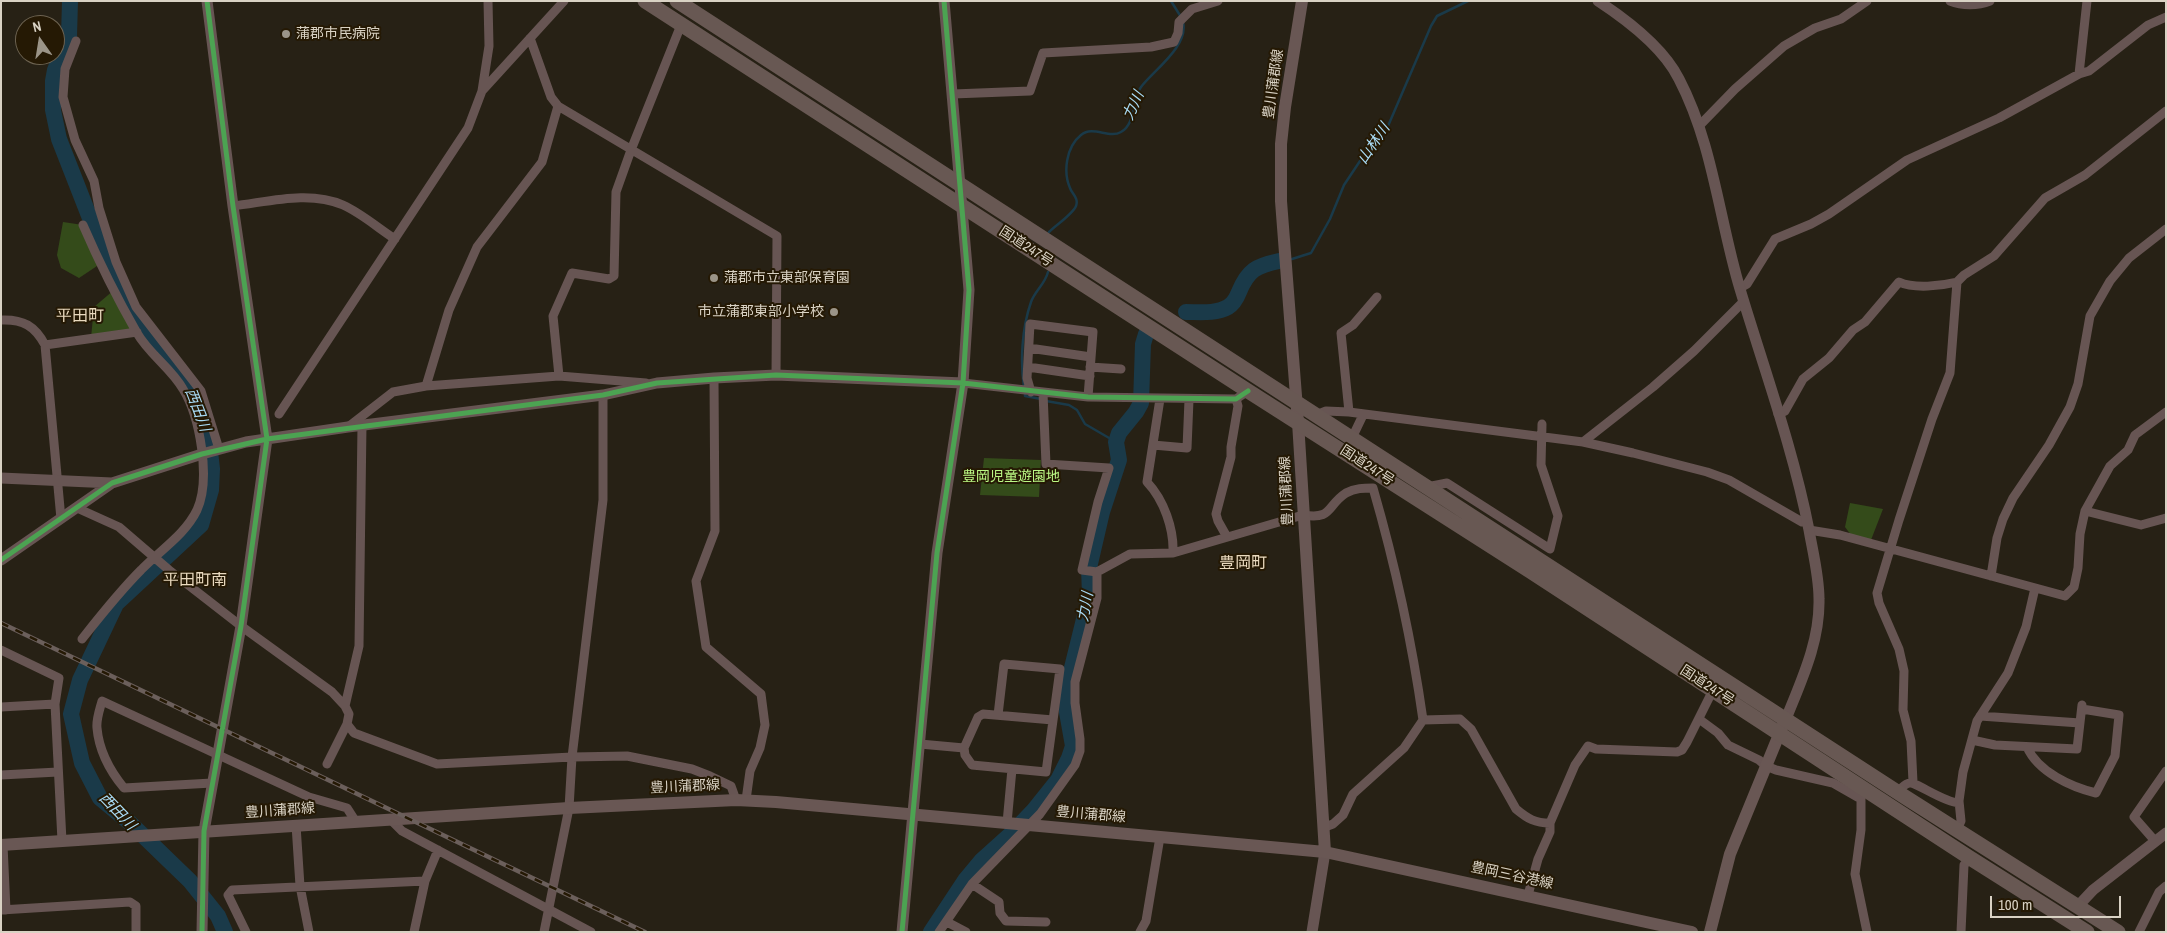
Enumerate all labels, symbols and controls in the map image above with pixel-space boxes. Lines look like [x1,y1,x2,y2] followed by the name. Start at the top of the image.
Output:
[15,15,65,65] north arrow
[31,17,43,36] text: N
[296,26,380,42] place label: 蒲郡市民病院
[280,28,292,40] marker: 蒲郡市民病院
[1261,48,1287,120] street label: 豊川蒲郡線
[1120,89,1148,123] water label: 力川
[1354,120,1394,168] water label: 山林川
[996,223,1056,271] street label: 国道247号
[724,270,850,286] place label: 蒲郡市立東部保育園
[708,272,720,284] marker: 蒲郡市立東部保育園
[698,304,824,320] place label: 市立蒲郡東部小学校
[828,306,840,318] marker: 市立蒲郡東部小学校
[56,307,104,327] district label: 平田町
[181,386,213,434] water label: 西田川
[1337,442,1397,490] street label: 国道247号
[1277,456,1297,526] street label: 豊川蒲郡線
[962,469,1060,485] park label: 豊岡児童遊園地
[1219,554,1267,574] district label: 豊岡町
[163,571,227,591] district label: 平田町南
[1075,591,1097,623] water label: 力川
[1677,662,1737,710] street label: 国道247号
[650,777,720,797] street label: 豊川蒲郡線
[95,790,139,834] water label: 西田川
[244,800,316,822] street label: 豊川蒲郡線
[1055,804,1127,826] street label: 豊川蒲郡線
[1469,859,1555,893] street label: 豊岡三谷港線
[1992,886,2123,918] scale bar
[1998,894,2032,915] text: 100 m

